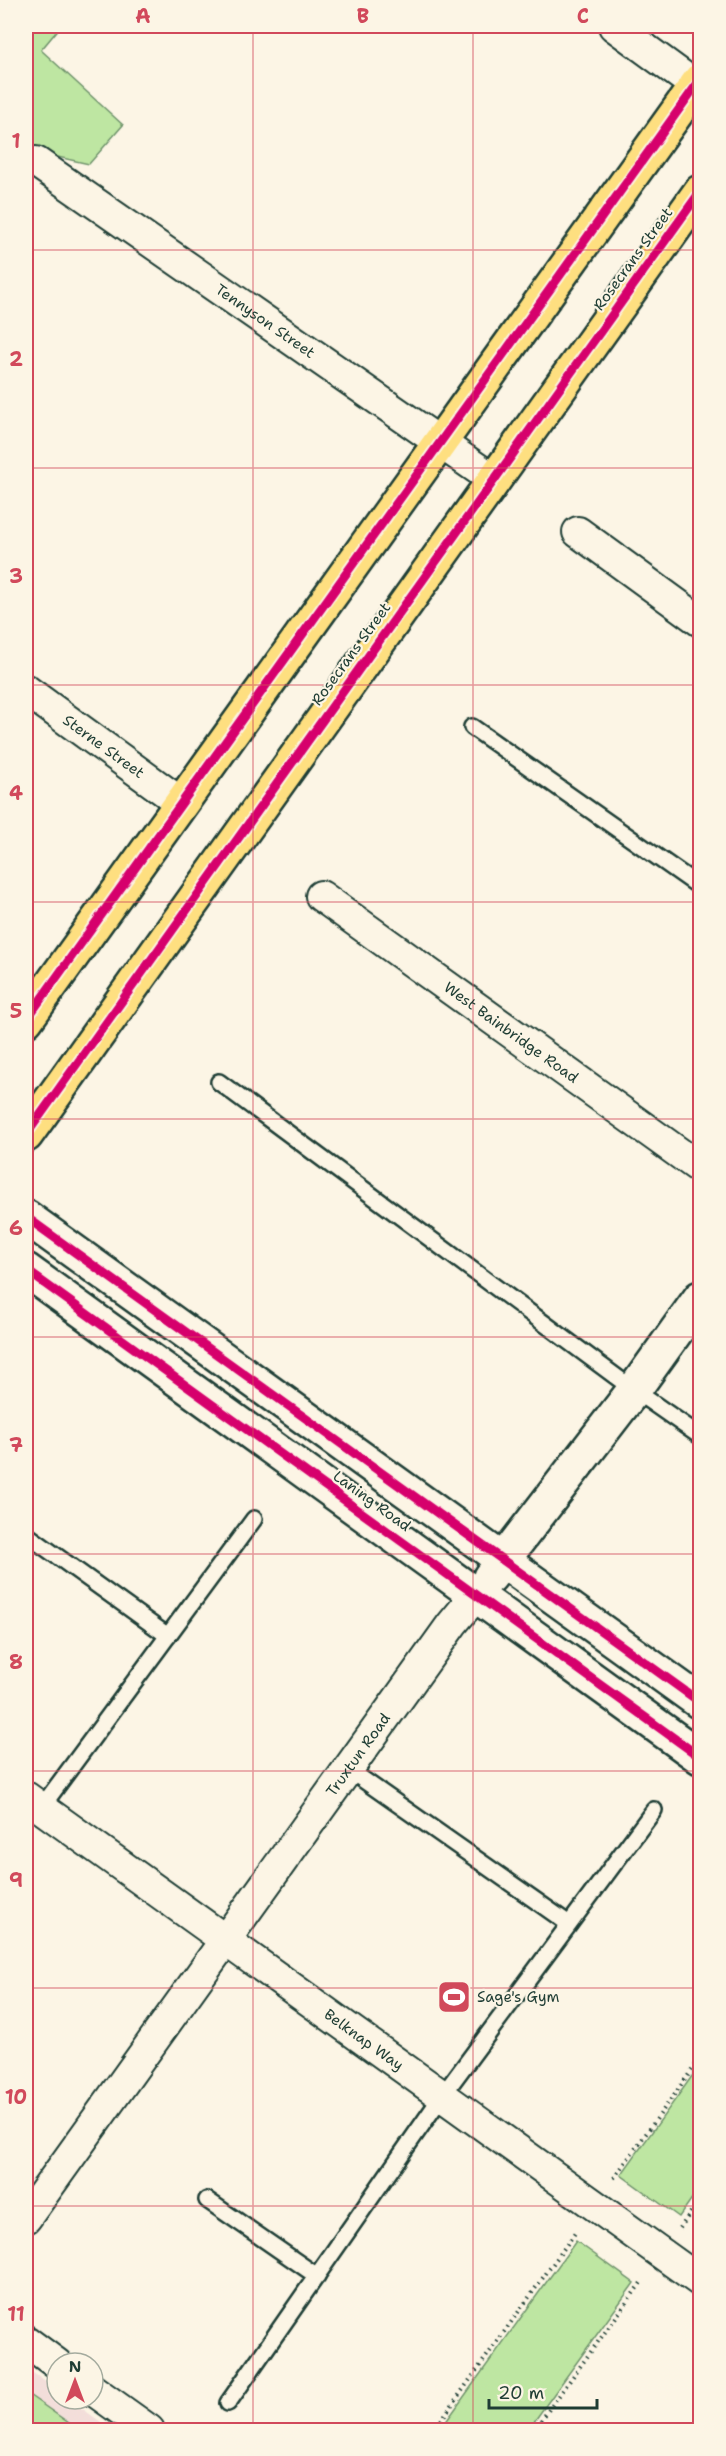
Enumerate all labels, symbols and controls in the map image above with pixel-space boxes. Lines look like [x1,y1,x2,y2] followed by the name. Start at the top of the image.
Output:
[135,3,151,29] text: A
[357,3,369,29] text: B
[577,3,589,29] text: C
[11,128,21,154] text: 1
[589,203,677,315] street label: Rosecrans Street
[211,279,319,363] street label: Tennyson Street
[9,346,23,372] text: 2
[9,563,23,589] text: 3
[307,598,395,710] street label: Rosecrans Street
[59,710,148,783] street label: Sterne Street
[9,780,23,806] text: 4
[440,977,583,1088] street label: West Bainbridge Road
[10,998,22,1024] text: 5
[9,1215,23,1241] text: 6
[9,1432,23,1458] text: 7
[329,1466,415,1536] street label: Laning Road
[9,1649,23,1675] text: 8
[321,1709,395,1801] street label: Truxtun Road
[9,1867,23,1893] text: 9
[436,1979,472,2015] sports icon: Sage's Gym
[477,1987,560,2007] place label: Sage's Gym
[320,2004,408,2075] street label: Belknap Way
[5,2084,27,2110] text: 10
[7,2301,25,2327] text: 11
[45,2351,105,2411] north arrow
[69,2356,81,2377] text: N
[489,2372,597,2410] scale bar
[498,2381,544,2405] text: 20 m

